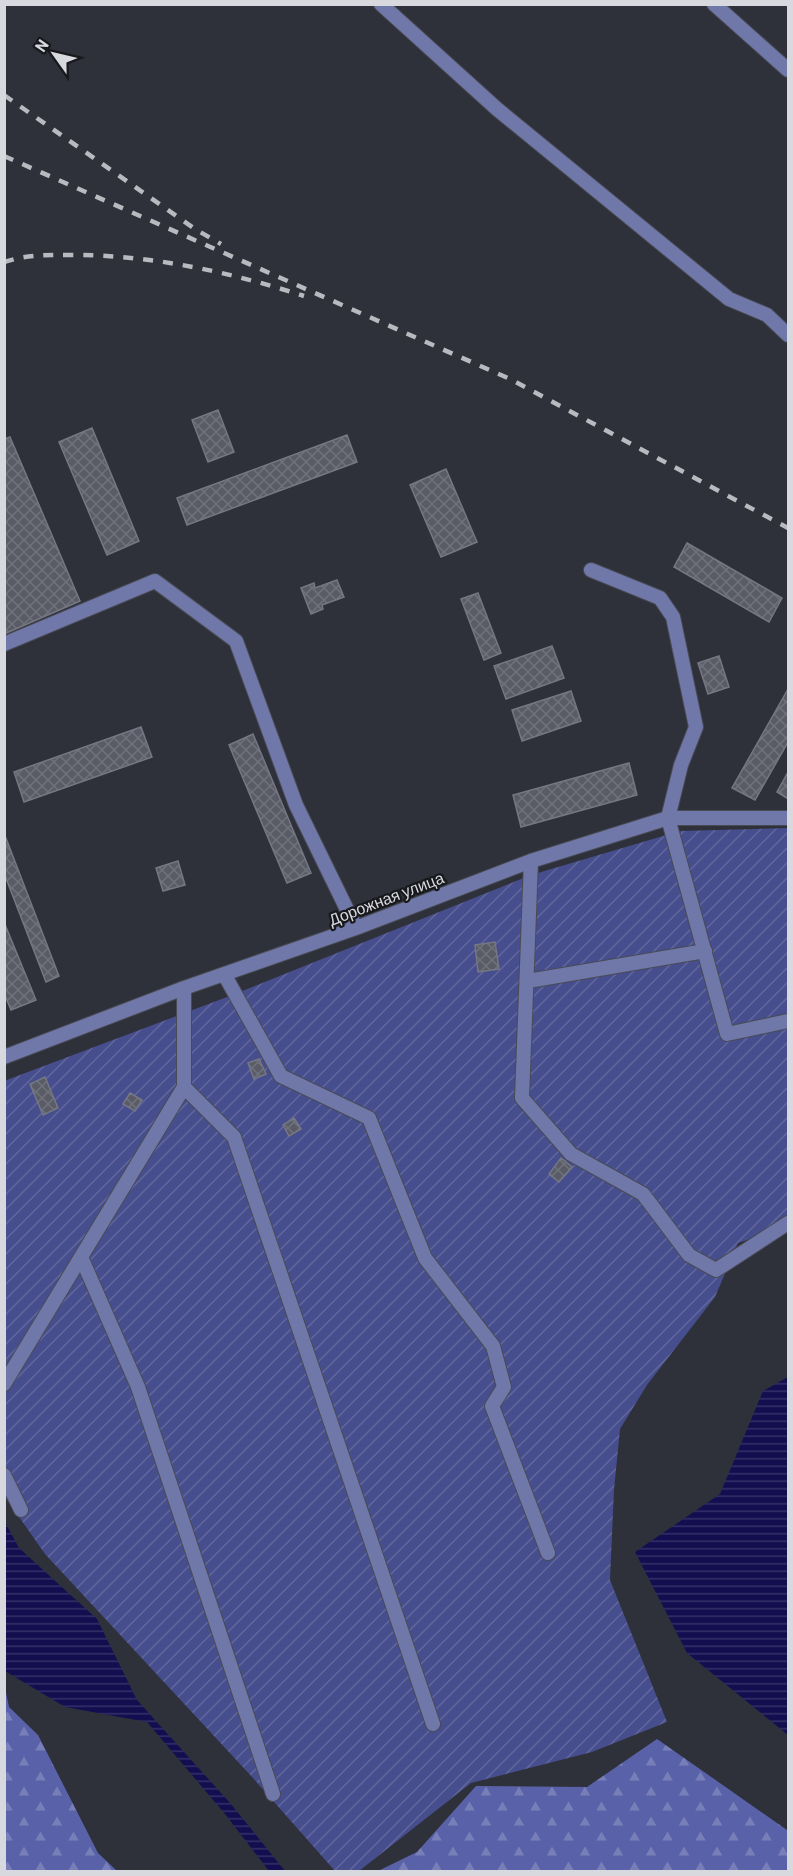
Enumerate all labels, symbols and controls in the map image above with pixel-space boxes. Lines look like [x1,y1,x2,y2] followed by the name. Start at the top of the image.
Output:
[24,24,84,84] north arrow
[30,36,52,55] text: N
[326,867,446,929] street label: Дорожная улица

